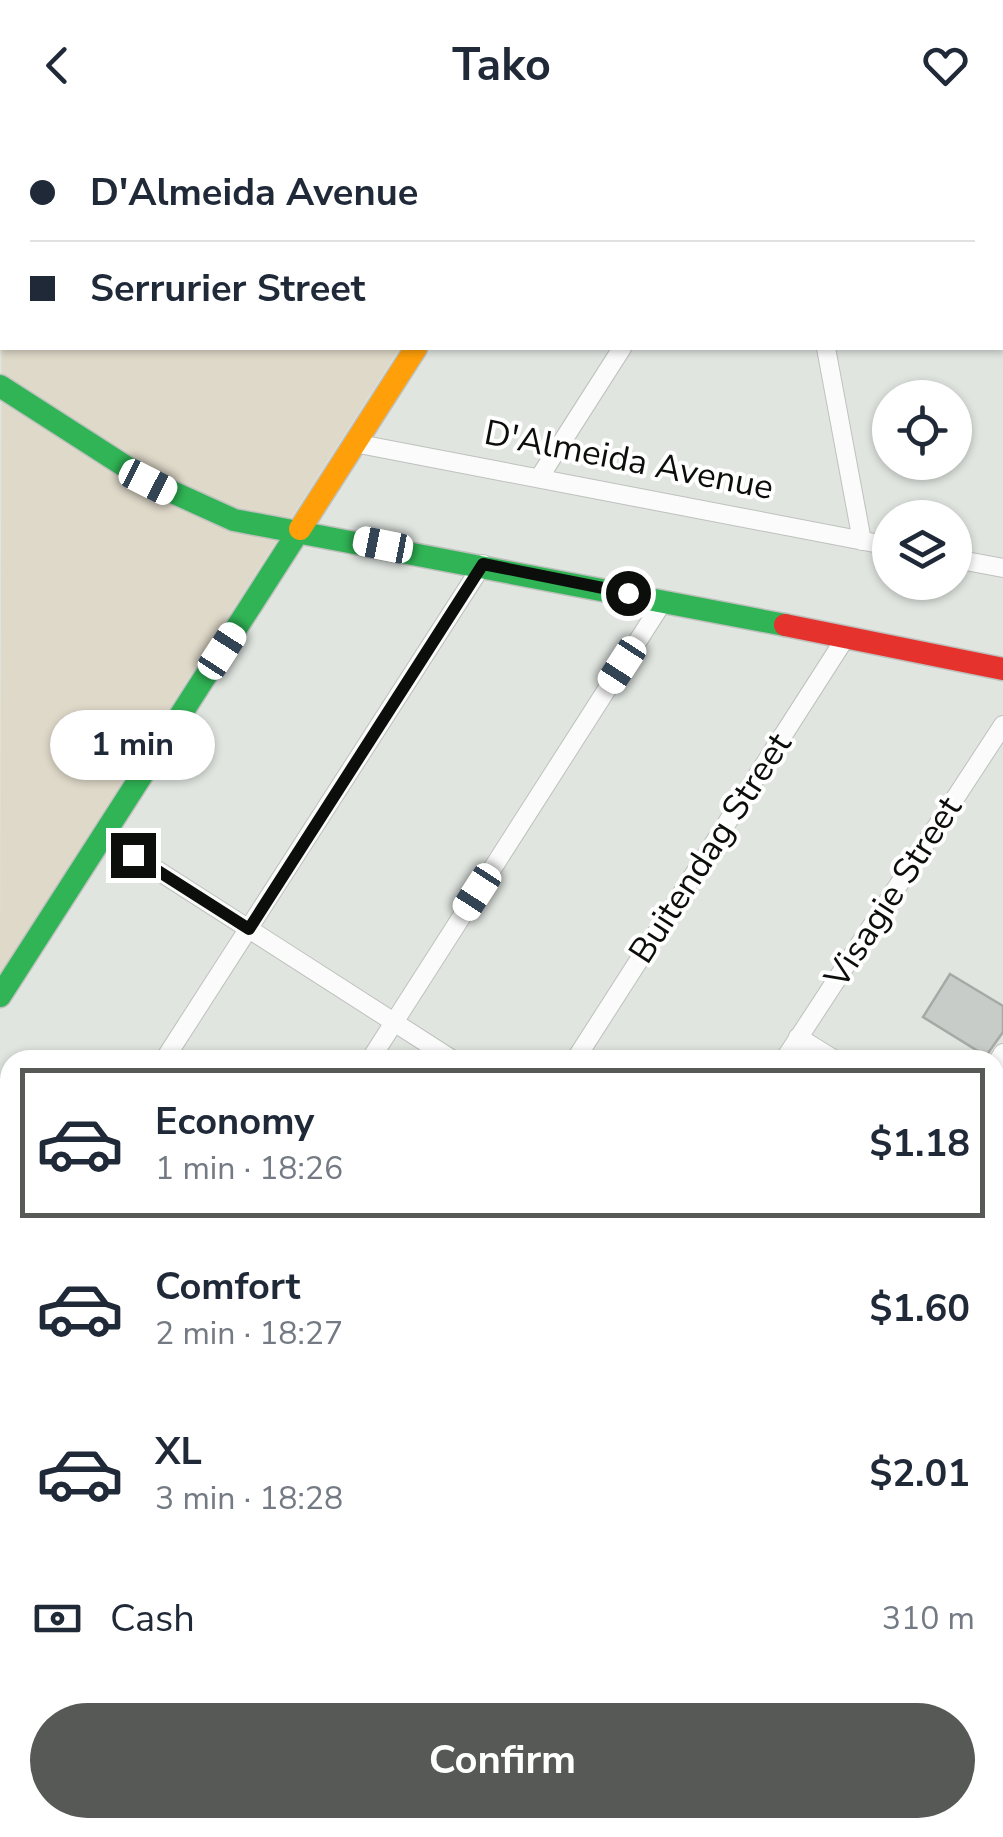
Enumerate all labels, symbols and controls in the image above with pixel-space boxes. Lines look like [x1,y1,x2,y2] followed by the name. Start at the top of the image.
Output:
[452,35,551,96] text: Tako
[30,38,85,93] icon: back
[918,38,973,93] icon: heart
[90,167,418,218] text: D'Almeida Avenue
[90,263,365,314] text: Serrurier Street
[872,380,972,600] map controls
[872,380,972,480] button: locate
[481,409,777,511] street label: D'Almeida Avenue
[114,455,182,509] car
[872,500,972,600] button: layers
[351,525,415,565] car
[606,571,651,616] route start
[193,618,251,684] car
[593,632,651,698] car
[51,710,216,780] callout: 1 min
[91,723,174,766] text: 1 min
[618,723,803,972] street label: Buitendag Street
[813,787,973,998] street label: Visagie Street
[111,833,156,878] route end
[448,859,506,925] car
[155,1096,314,1147] text: Economy
[35,1098,125,1188] icon: car
[869,1118,970,1169] text: $1.18
[155,1147,343,1190] text: 1 min · 18:26
[155,1261,300,1312] text: Comfort
[35,1263,125,1353] icon: car
[869,1283,970,1334] text: $1.60
[155,1312,343,1355] text: 2 min · 18:27
[155,1426,202,1477] text: XL
[35,1428,125,1518] icon: car
[869,1448,970,1499] text: $2.01
[155,1477,343,1520] text: 3 min · 18:28
[30,1591,85,1646] icon: cash
[110,1593,195,1644] text: Cash
[882,1597,975,1640] text: 310 m
[30,1703,975,1818] button: Confirm

